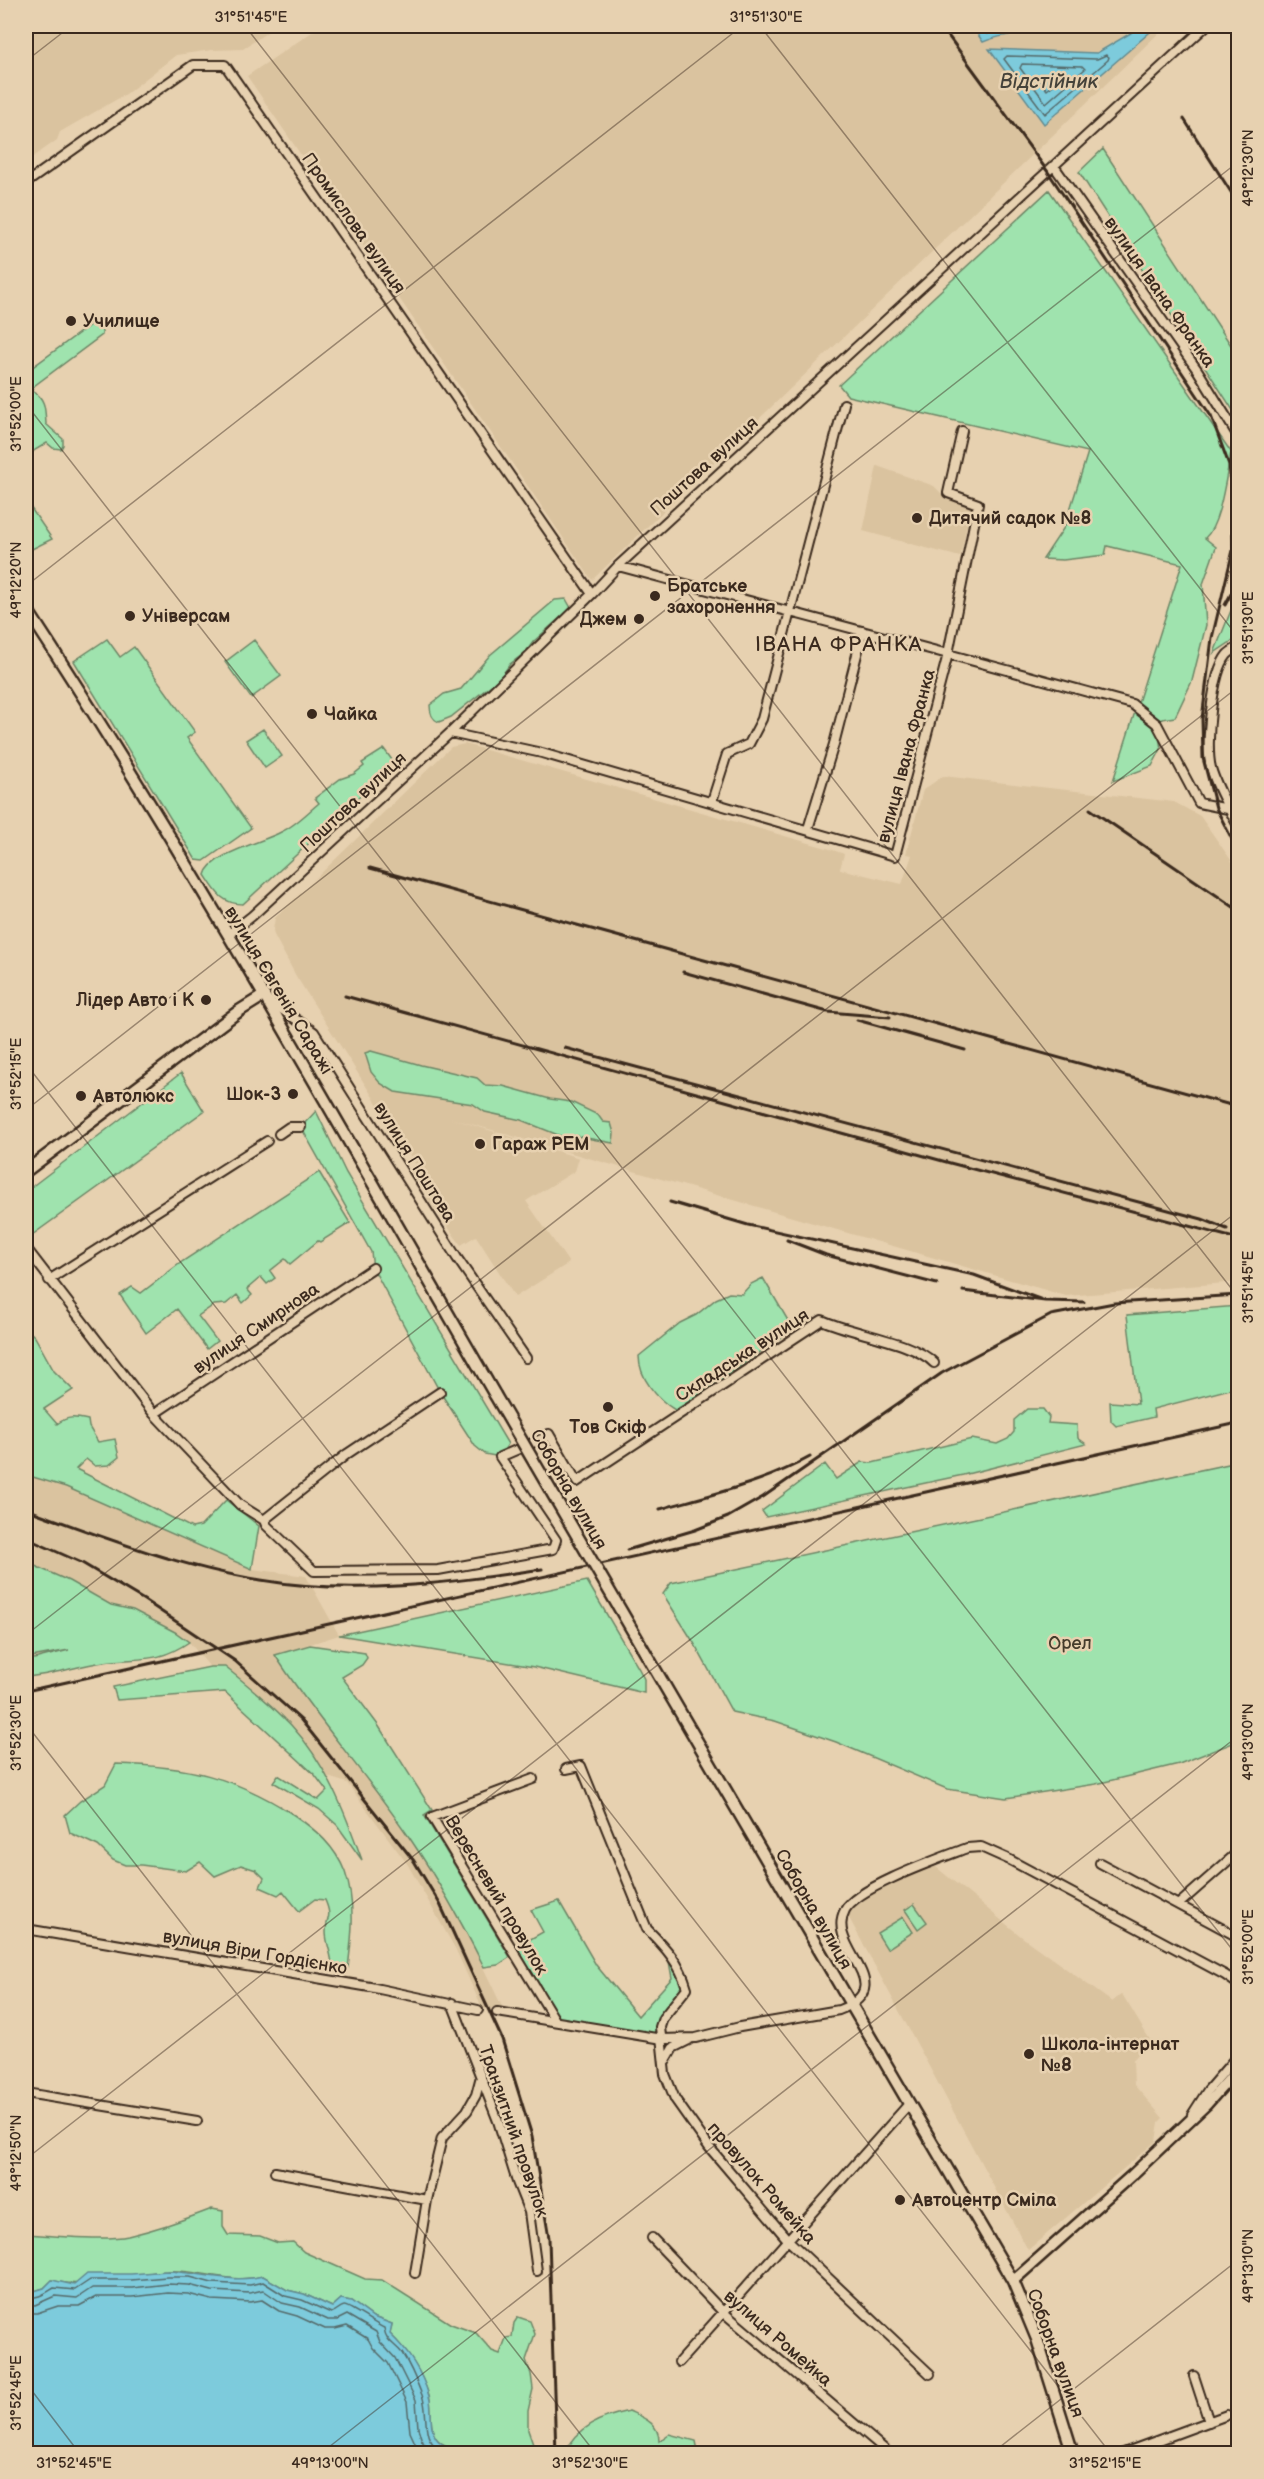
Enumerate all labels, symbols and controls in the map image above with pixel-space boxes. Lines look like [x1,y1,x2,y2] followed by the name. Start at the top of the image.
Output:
[215,8,288,27] text: 31°51'45"E
[729,8,803,27] text: 31°51'30"E
[1000,70,1099,94] water label: Відстійник
[1239,129,1258,207] text: 49°12'30"N
[297,149,410,298] street label: Промислова вулиця
[1100,213,1220,372] street label: вулиця Івана Франка
[83,311,160,332] place label: Училище
[64,314,78,328] marker: Училище
[7,376,26,452] text: 31°52'00"E
[646,413,763,520] street label: Поштова вулиця
[929,508,1092,529] place label: Дитячий садок №8
[910,511,924,525] marker: Дитячий садок №8
[7,541,26,619] text: 49°12'20"N
[667,576,776,618] place label: Братське захоронення
[648,589,662,603] marker: Братське захоронення
[1239,591,1258,665] text: 31°51'30"E
[142,606,230,627] place label: Універсам
[123,609,137,623] marker: Універсам
[580,609,627,630] place label: Джем
[632,612,646,626] marker: Джем
[755,632,923,657] district label: ІВАНА ФРАНКА
[873,667,940,845] street label: вулиця Івана Франка
[324,704,378,725] place label: Чайка
[305,707,319,721] marker: Чайка
[296,748,411,857] street label: Поштова вулиця
[220,902,337,1078] street label: вулиця Євгенія Саражі
[75,990,195,1011] place label: Лідер Авто і К
[199,993,213,1007] marker: Лідер Авто і К
[7,1038,26,1110] text: 31°52'15"E
[226,1084,281,1105] place label: Шок-3
[92,1086,174,1107] place label: Автолюкс
[286,1087,300,1101] marker: Шок-3
[74,1089,88,1103] marker: Автолюкс
[369,1098,460,1226] street label: вулиця Поштова
[492,1134,590,1155] place label: Гараж РЕМ
[473,1137,487,1151] marker: Гараж РЕМ
[1239,1250,1258,1323] text: 31°51'45"E
[189,1278,324,1378] street label: вулиця Смирнова
[672,1304,813,1406] street label: Складська вулиця
[601,1400,615,1414] marker: Тов Скіф
[569,1417,647,1438] place label: Тов Скіф
[526,1425,611,1553] street label: Соборна вулиця
[1048,1633,1092,1654] park label: Орел
[7,1695,26,1771] text: 31°52'30"E
[1239,1703,1258,1781] text: 49°13'00"N
[441,1812,553,1979] street label: Вересневий провулок
[771,1845,856,1973] street label: Соборна вулиця
[1239,1909,1258,1985] text: 31°52'00"E
[161,1926,349,1979] street label: вулиця Віри Гордієнко
[1041,2034,1180,2076] place label: Школа-інтернат №8
[474,2042,553,2220] street label: Транзитний провулок
[1022,2047,1036,2061] marker: Школа-інтернат №8
[7,2114,26,2192] text: 49°12'50"N
[703,2118,820,2249] street label: провулок Ромейка
[911,2190,1057,2211] place label: Автоцентр Сміла
[893,2193,907,2207] marker: Автоцентр Сміла
[1239,2229,1258,2303] text: 49°13'10"N
[719,2286,836,2391] street label: вулиця Ромейка
[1023,2286,1089,2420] street label: Соборна вулиця
[7,2355,26,2431] text: 31°52'45"E
[36,2454,112,2473] text: 31°52'45"E
[291,2454,369,2473] text: 49°13'00"N
[552,2454,628,2473] text: 31°52'30"E
[1069,2454,1141,2473] text: 31°52'15"E

